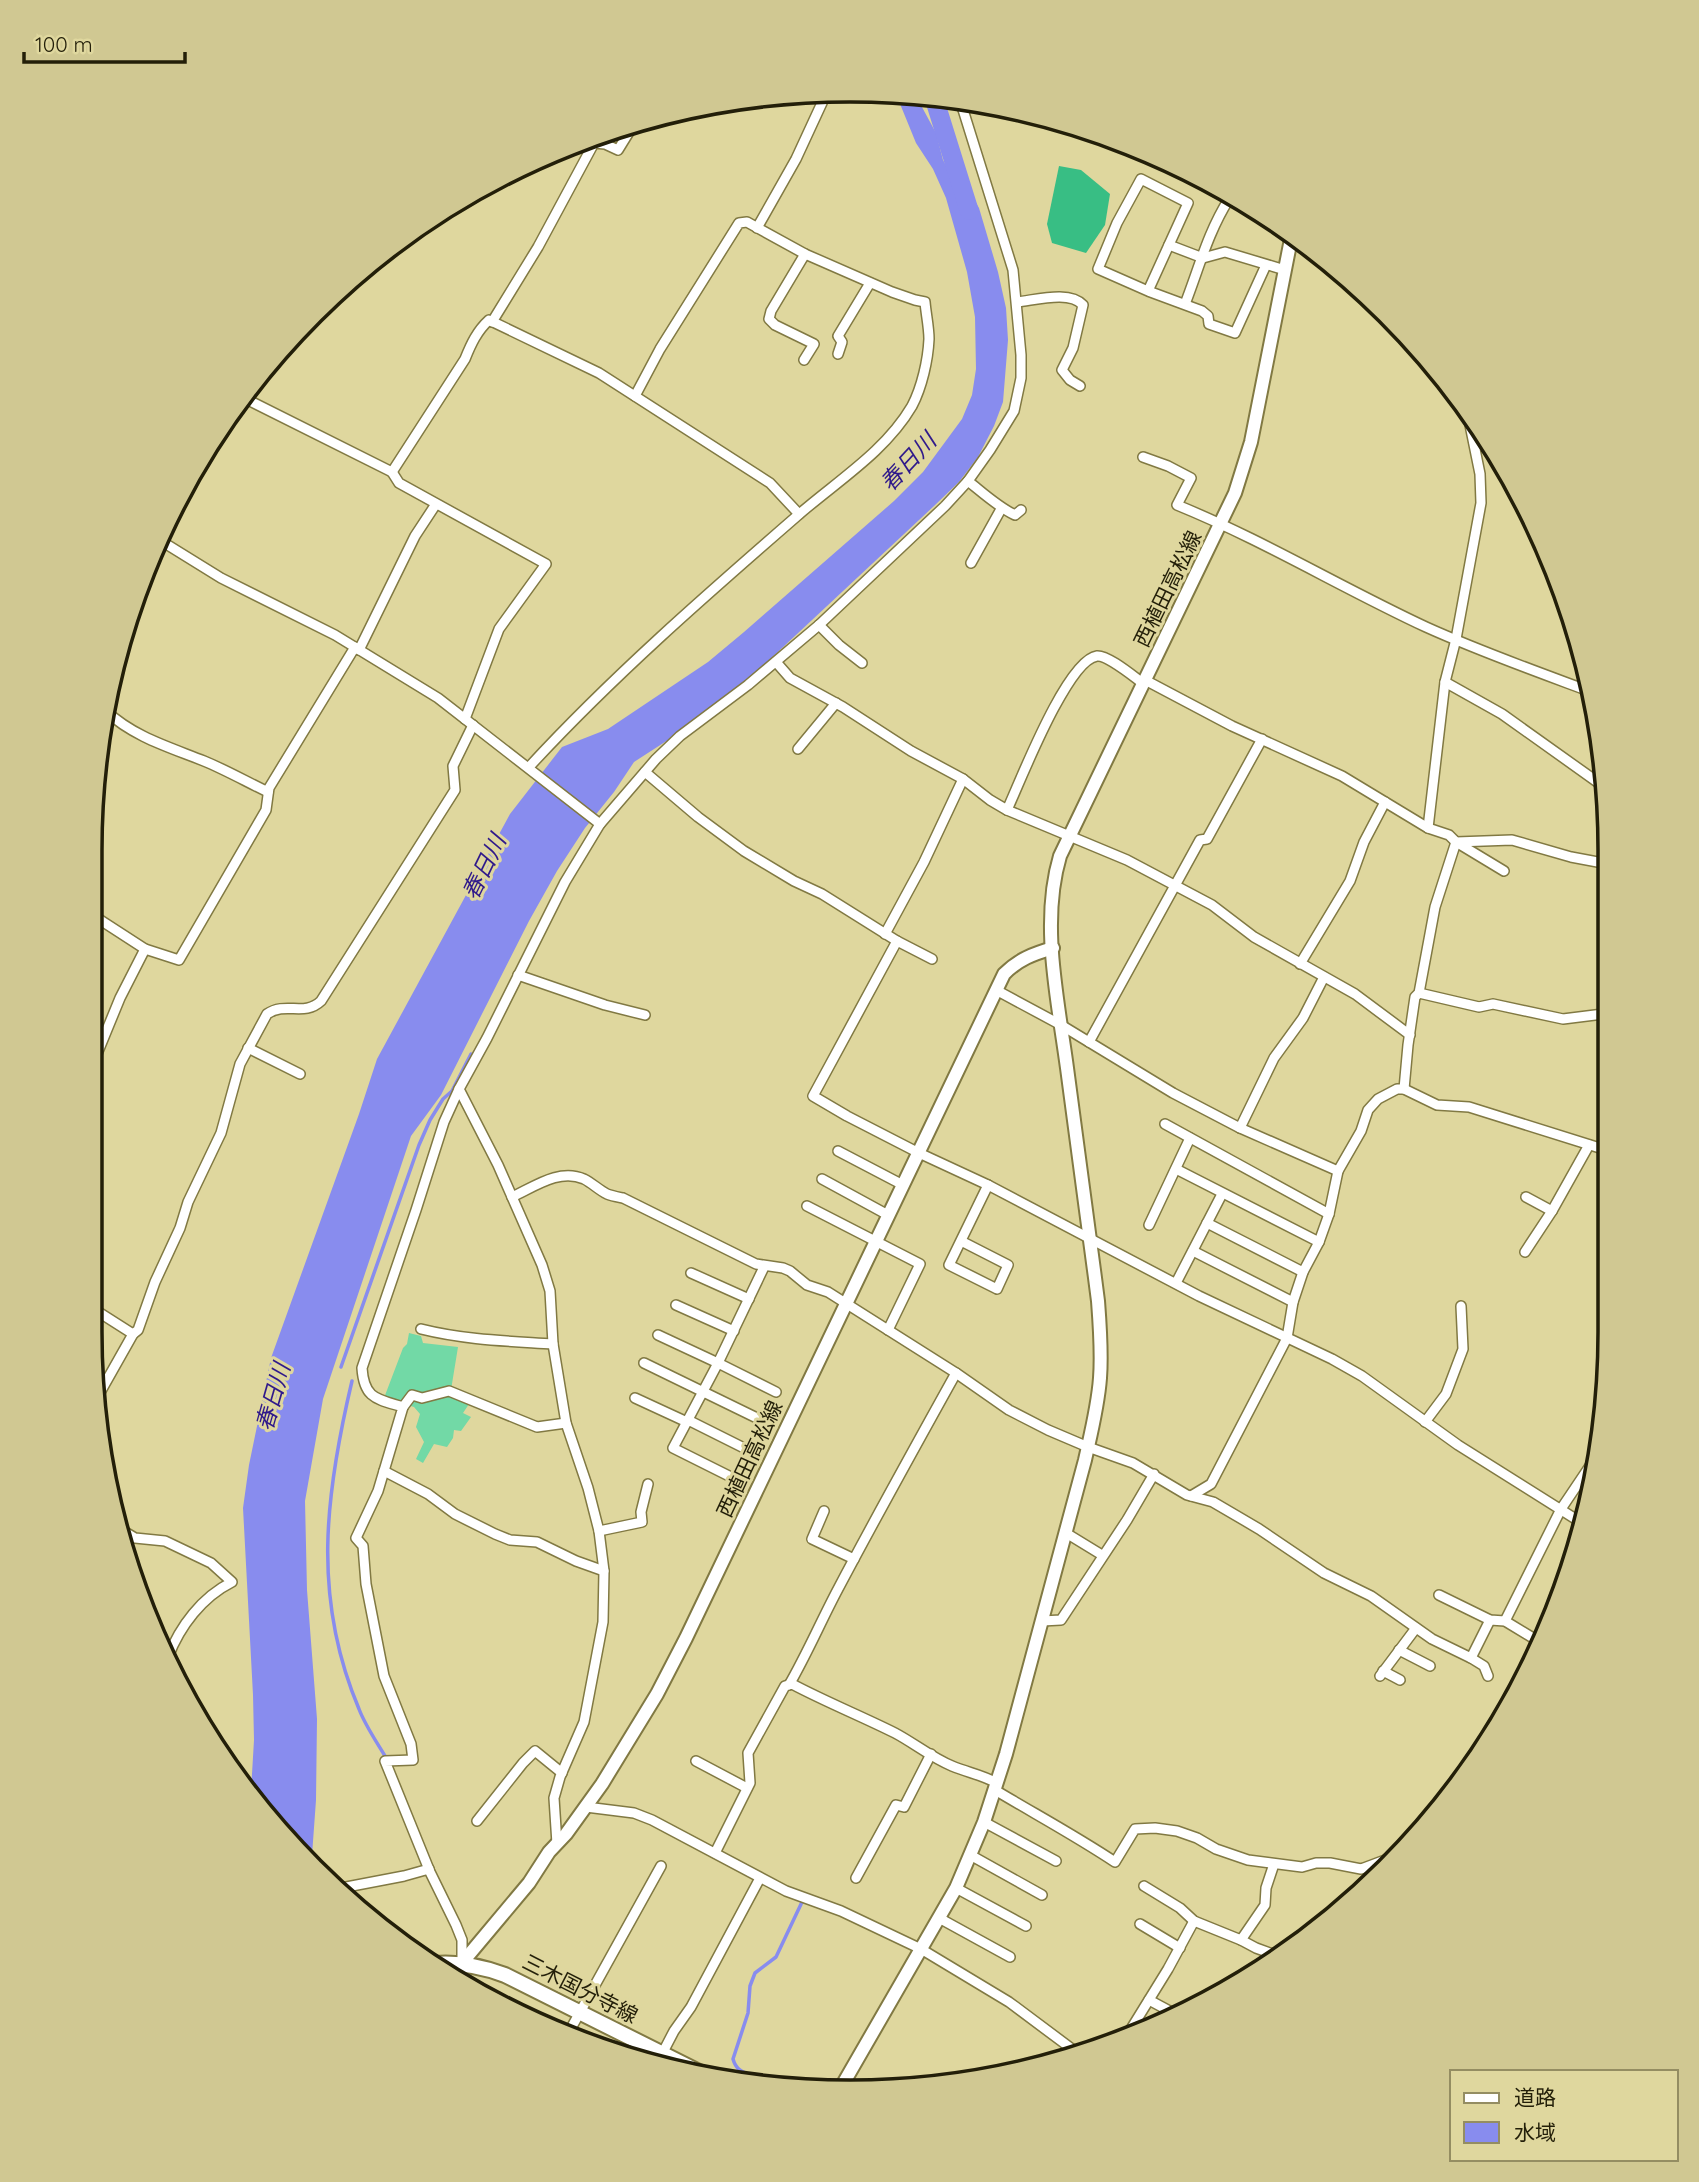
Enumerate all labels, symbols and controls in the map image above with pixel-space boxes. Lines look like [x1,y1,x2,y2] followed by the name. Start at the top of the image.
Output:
[24,21,186,65] scale bar
[35,31,93,57] text: 100 m
[874,424,944,497] water label: 春日川
[1128,526,1206,651] street label: 西植田高松線
[455,827,513,904] water label: 春日川
[249,1357,297,1434] water label: 春日川
[711,1396,788,1521] street label: 西植田高松線
[518,1948,642,2028] street label: 三木国分寺線
[1450,2070,1678,2161] legend
[1514,2084,1556,2110] text: 道路
[1514,2119,1556,2145] text: 水域

